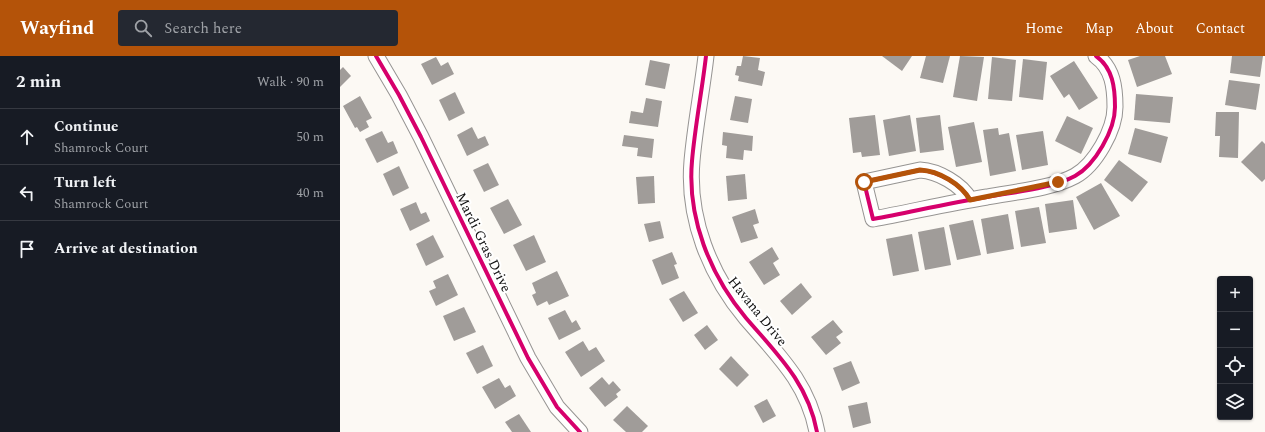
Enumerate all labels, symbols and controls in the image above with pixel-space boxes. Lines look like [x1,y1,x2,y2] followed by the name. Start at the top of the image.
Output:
[118,10,398,46] search box
[20,14,94,43] text: Wayfind
[132,17,154,39] icon: search
[164,17,242,40] text: Search here
[1025,18,1063,39] text: Home
[1085,18,1113,39] text: Map
[1135,18,1174,39] text: About
[1196,18,1245,39] text: Contact
[16,69,61,95] text: 2 min
[257,72,324,92] text: Walk · 90 m
[54,115,119,138] text: Continue
[16,126,38,148] icon: ahead
[297,127,324,147] text: 50 m
[54,138,148,158] text: Shamrock Court
[54,171,116,194] text: Turn left
[855,173,873,191] route start
[1049,173,1067,191] route end
[16,182,38,204] icon: left
[297,183,324,203] text: 40 m
[450,189,517,296] street label: Mardi Gras Drive
[54,194,148,214] text: Shamrock Court
[54,237,198,260] text: Arrive at destination
[16,238,38,260] icon: arrive
[723,272,792,351] street label: Havana Drive
[1217,276,1253,420] map controls
[1217,276,1253,312] button: +
[1217,312,1253,348] button: −
[1217,348,1253,384] button: locate
[1217,384,1253,420] button: layers

